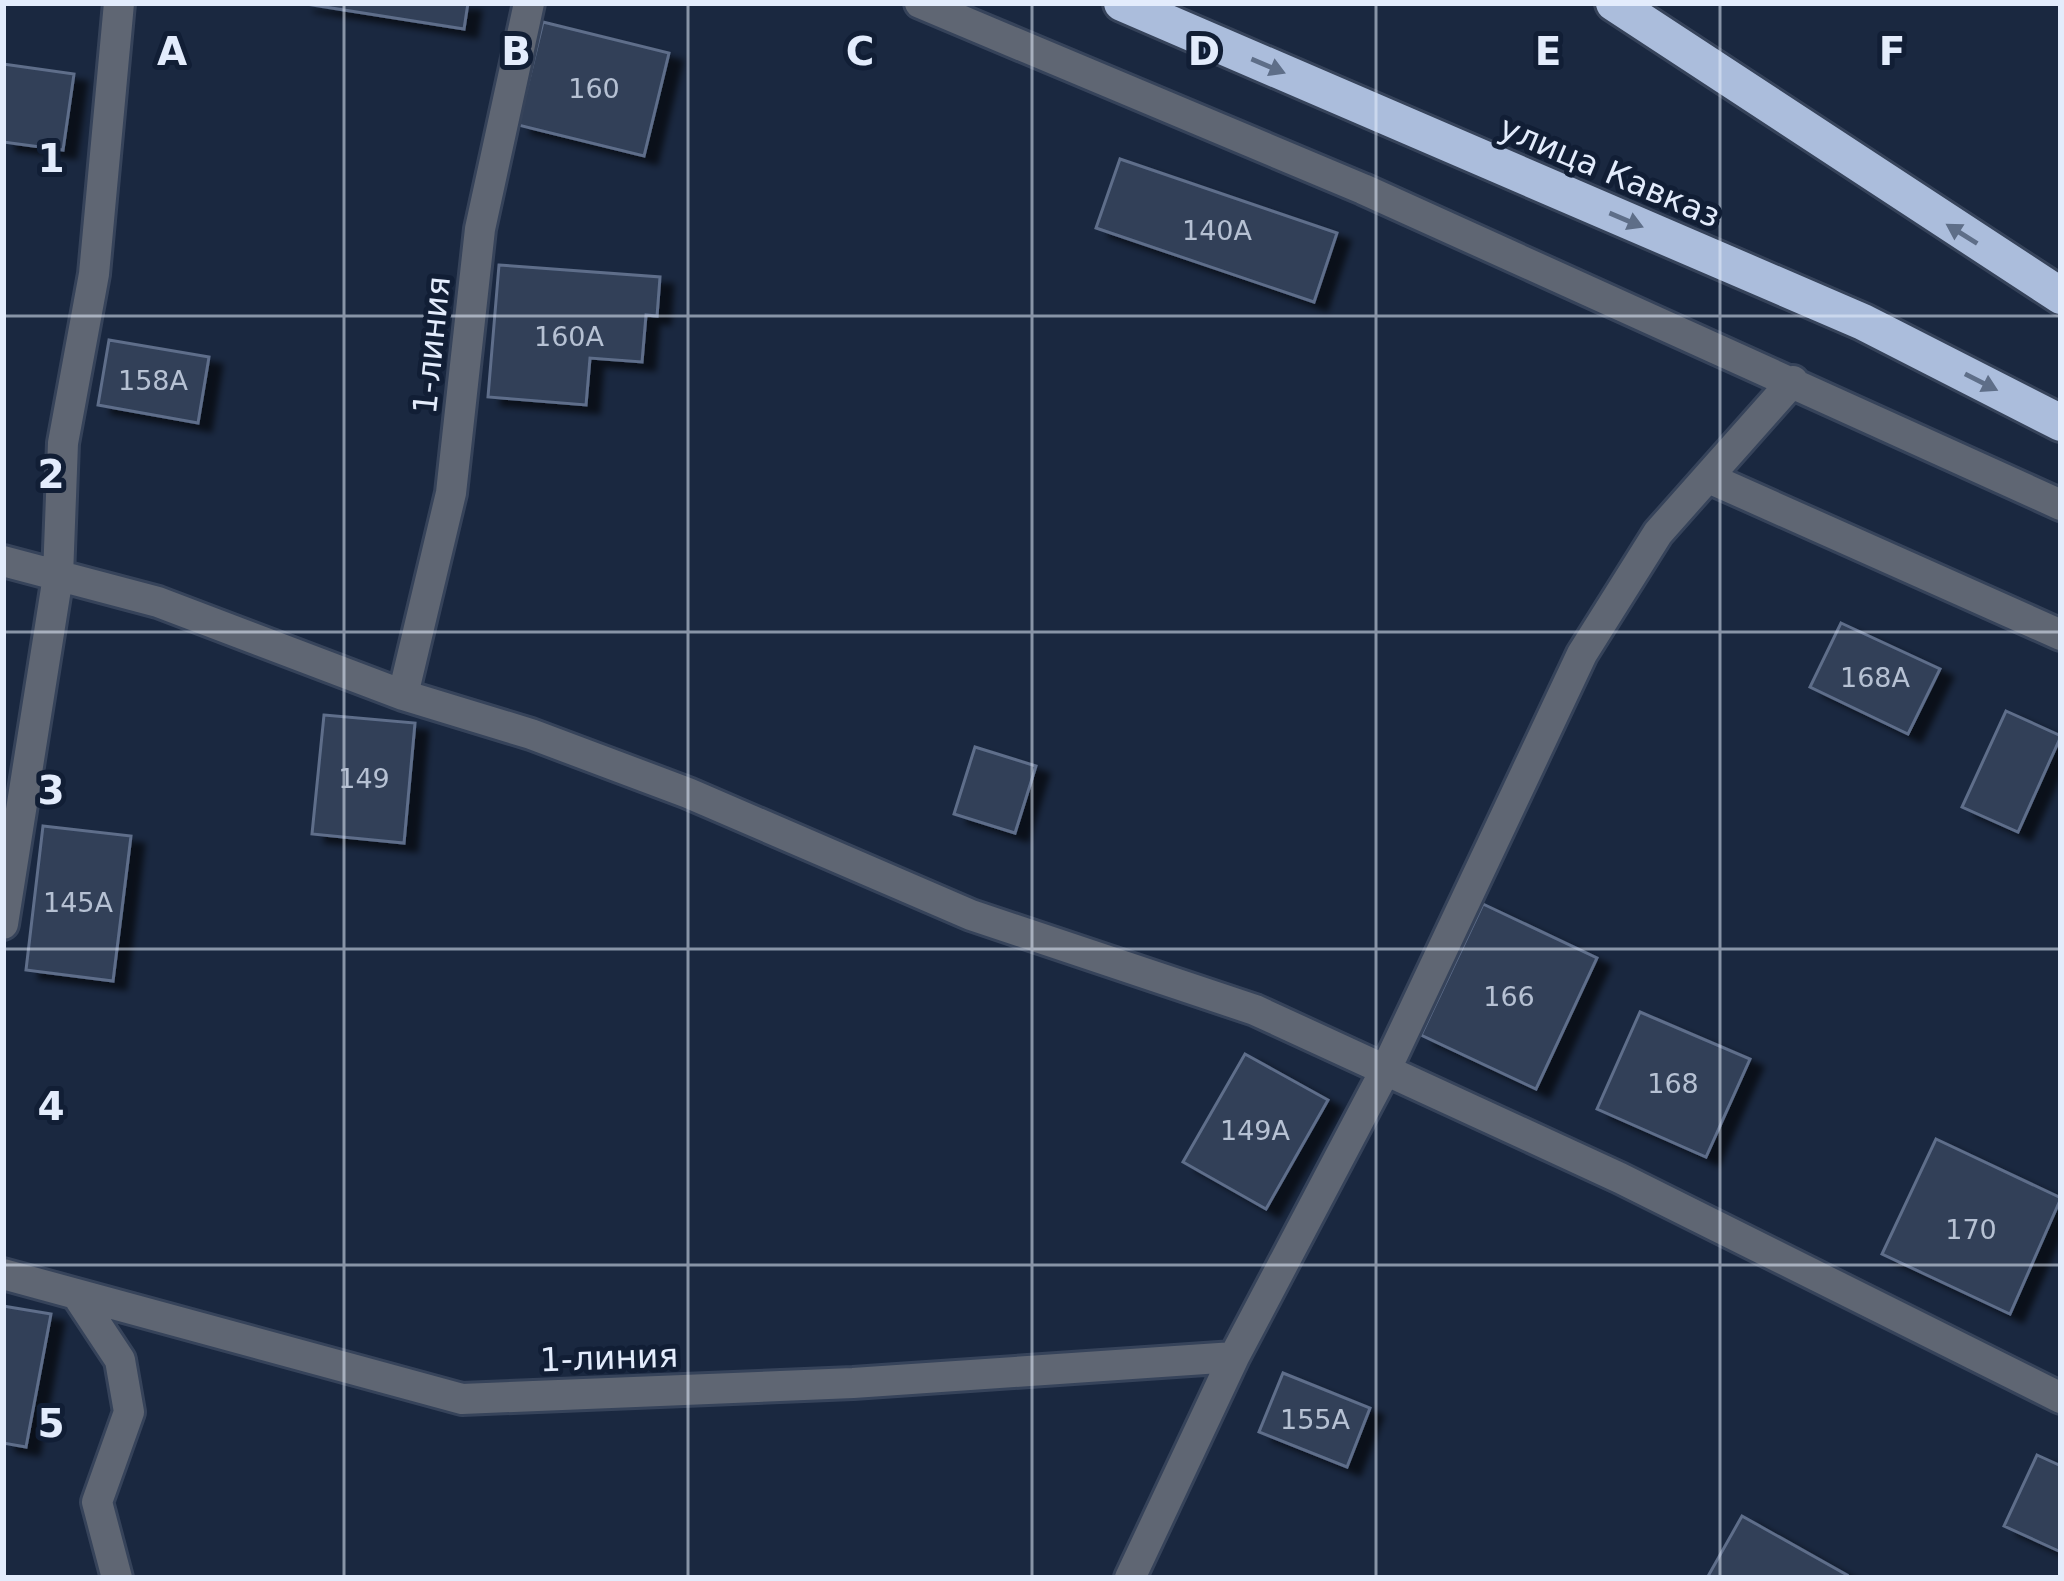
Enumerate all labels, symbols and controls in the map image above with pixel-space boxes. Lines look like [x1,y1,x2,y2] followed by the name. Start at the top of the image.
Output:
[157,29,187,74] text: A
[501,29,531,74] text: B
[846,29,874,74] text: C
[1188,29,1220,74] text: D
[1535,29,1561,74] text: E
[1879,29,1905,74] text: F
[1251,56,1286,76] one-way arrow
[568,73,620,104] house number: 160
[1494,107,1726,236] street label: улица Кавказ
[37,136,65,181] text: 1
[1609,211,1644,231] one-way arrow
[1182,215,1253,246] house number: 140А
[1945,224,1979,245] one-way arrow
[405,274,458,416] street label: 1-линия
[534,321,605,352] house number: 160А
[118,365,189,396] house number: 158А
[1963,372,1998,392] one-way arrow
[37,452,65,497] text: 2
[1840,662,1911,693] house number: 168А
[338,763,390,794] house number: 149
[37,768,65,813] text: 3
[43,887,114,918] house number: 145А
[1483,981,1535,1012] house number: 166
[1647,1068,1699,1099] house number: 168
[37,1084,65,1129] text: 4
[1220,1115,1291,1146] house number: 149А
[1945,1214,1997,1245] house number: 170
[539,1336,679,1379] street label: 1-линия
[37,1401,65,1446] text: 5
[1280,1404,1351,1435] house number: 155А

